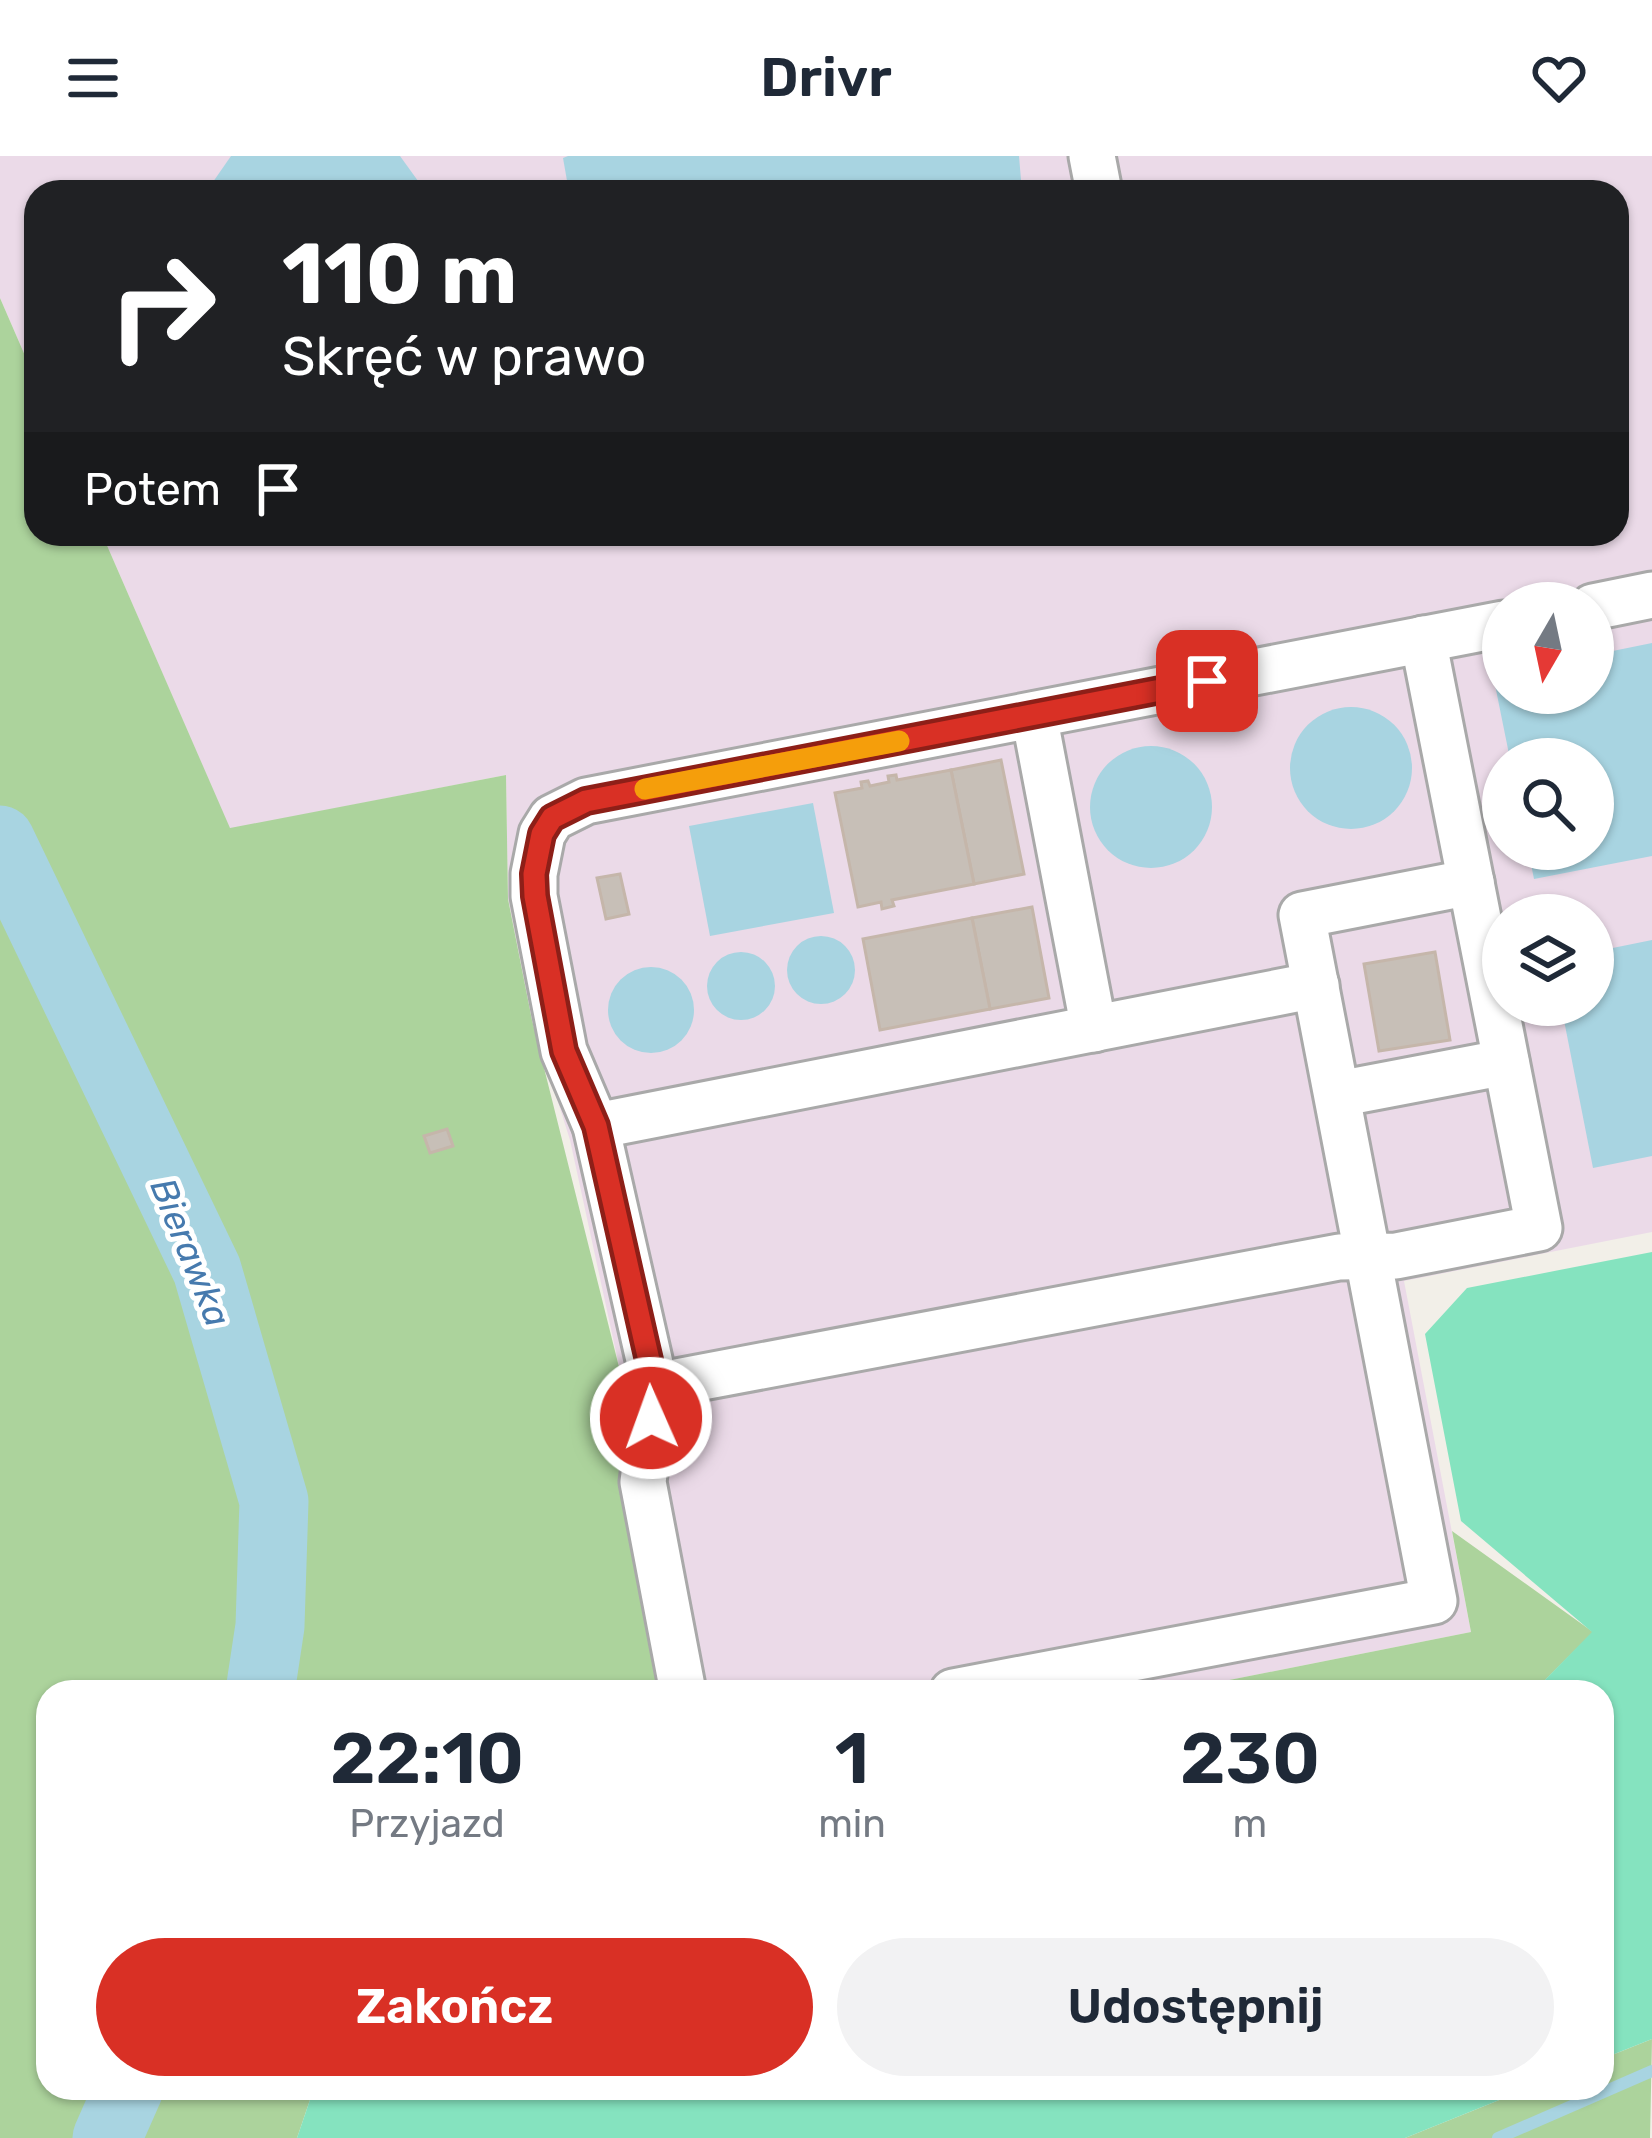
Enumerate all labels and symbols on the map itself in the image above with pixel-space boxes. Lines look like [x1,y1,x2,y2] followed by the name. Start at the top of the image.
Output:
[1482,582,1614,714] north arrow
[1156,630,1258,732] pin
[141,1172,240,1333] water label: Bierawka
[588,1355,714,1481] position arrow

